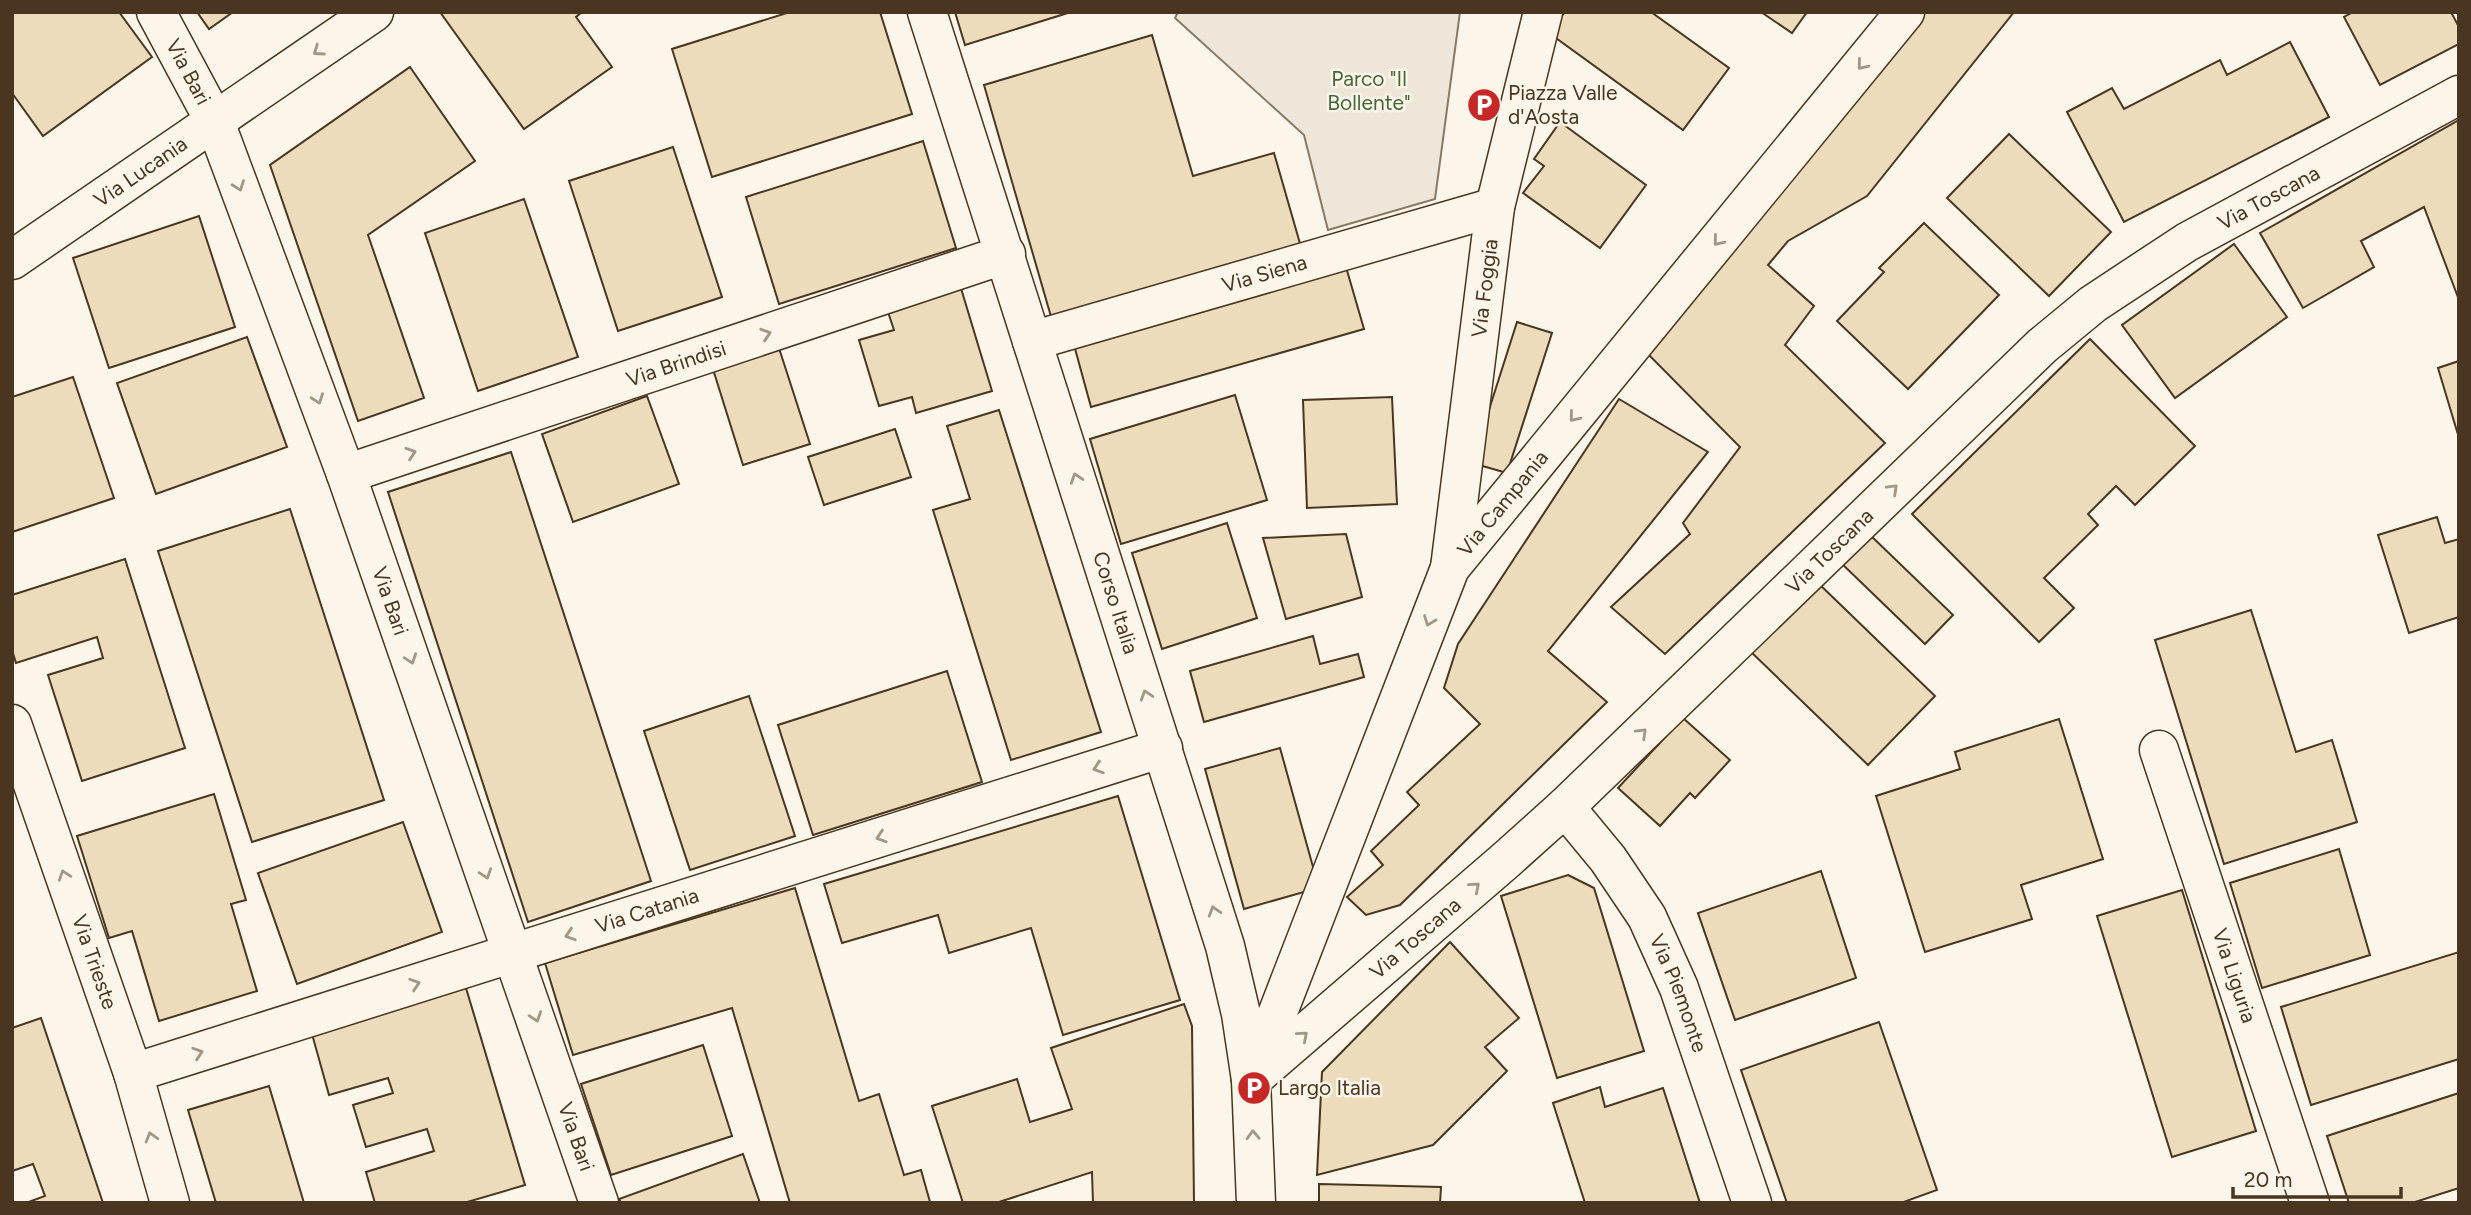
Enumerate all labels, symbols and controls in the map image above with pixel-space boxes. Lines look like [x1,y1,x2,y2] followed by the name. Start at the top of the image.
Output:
[161,35,216,109] street label: Via Bari
[313,43,326,55] one-way arrow
[1858,57,1870,70] one-way arrow
[1327,66,1411,115] park label: Parco "Il Bollente"
[1508,80,1617,129] place label: Piazza Valle d'Aosta
[1465,86,1503,124] parking icon: Piazza Valle d'Aosta
[89,131,192,212] street label: Via Lucania
[2213,160,2324,235] street label: Via Toscana
[231,179,245,191] one-way arrow
[1714,233,1726,246] one-way arrow
[1466,237,1503,339] street label: Via Foggia
[1219,249,1310,297] street label: Via Siena
[760,328,772,342] one-way arrow
[623,335,729,392] street label: Via Brindisi
[310,392,324,404] one-way arrow
[1569,410,1582,422] one-way arrow
[1452,445,1553,561] street label: Via Campania
[404,447,417,461] one-way arrow
[1070,472,1084,485] one-way arrow
[1885,484,1898,497] one-way arrow
[1780,503,1878,599] street label: Via Toscana
[1088,548,1144,657] street label: Corso Italia
[367,563,414,639] street label: Via Bari
[1424,615,1438,627] one-way arrow
[403,653,417,665] one-way arrow
[1139,689,1154,701] one-way arrow
[1634,728,1647,741] one-way arrow
[1092,760,1104,774] one-way arrow
[875,828,887,843] one-way arrow
[478,867,492,880] one-way arrow
[58,869,72,881] one-way arrow
[592,882,702,938] street label: Via Catania
[1467,883,1480,895] one-way arrow
[1364,892,1466,984] street label: Via Toscana
[1208,906,1222,918] one-way arrow
[67,911,123,1013] street label: Via Trieste
[2207,925,2262,1026] street label: Via Liguria
[565,927,577,941] one-way arrow
[1644,930,1713,1056] street label: Via Piemonte
[408,978,420,992] one-way arrow
[528,1011,542,1023] one-way arrow
[1295,1032,1308,1044] one-way arrow
[191,1047,204,1061] one-way arrow
[1235,1069,1273,1107] parking icon: Largo Italia
[1278,1075,1381,1100] place label: Largo Italia
[553,1099,600,1174] street label: Via Bari
[1246,1129,1261,1140] one-way arrow
[145,1131,159,1143] one-way arrow
[2233,1156,2401,1200] scale bar
[2244,1167,2292,1192] text: 20 m

